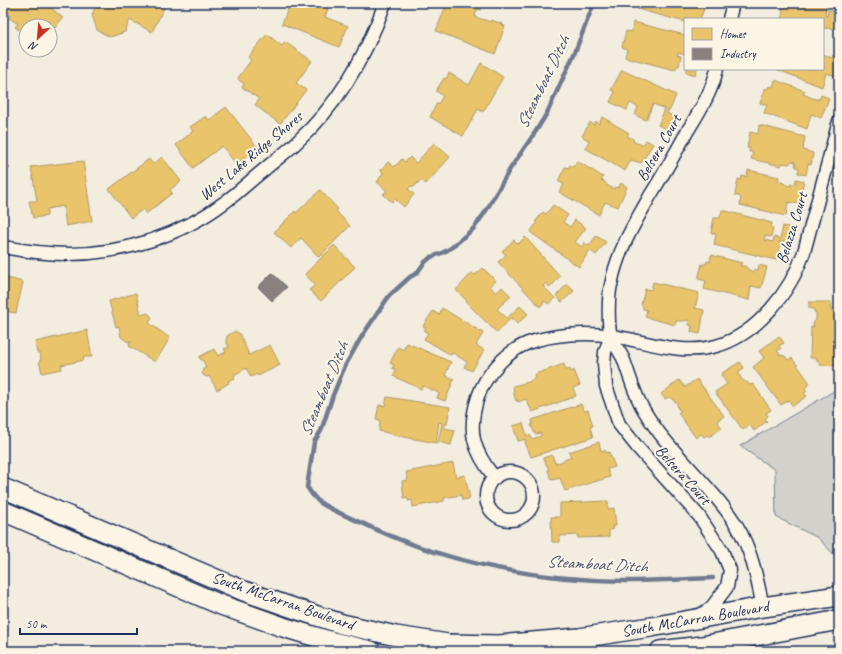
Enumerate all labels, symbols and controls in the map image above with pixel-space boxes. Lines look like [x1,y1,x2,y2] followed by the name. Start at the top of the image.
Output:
[18,18,58,58] north arrow
[684,18,824,70] legend
[720,26,747,42] text: Homes
[512,31,575,132] water label: Steamboat Ditch
[26,38,40,55] text: N
[720,46,757,62] text: Industry
[195,106,308,205] street label: West Lake Ridge Shores
[632,110,687,185] street label: Belsera Court
[772,188,813,266] street label: Belazza Court
[295,338,354,439] water label: Steamboat Ditch
[651,441,716,510] street label: Belsera Court
[546,551,649,577] water label: Steamboat Ditch
[209,567,359,636] street label: South McCarran Boulevard
[620,596,773,642] street label: South McCarran Boulevard
[20,610,137,636] scale bar
[26,616,48,632] text: 50 m

